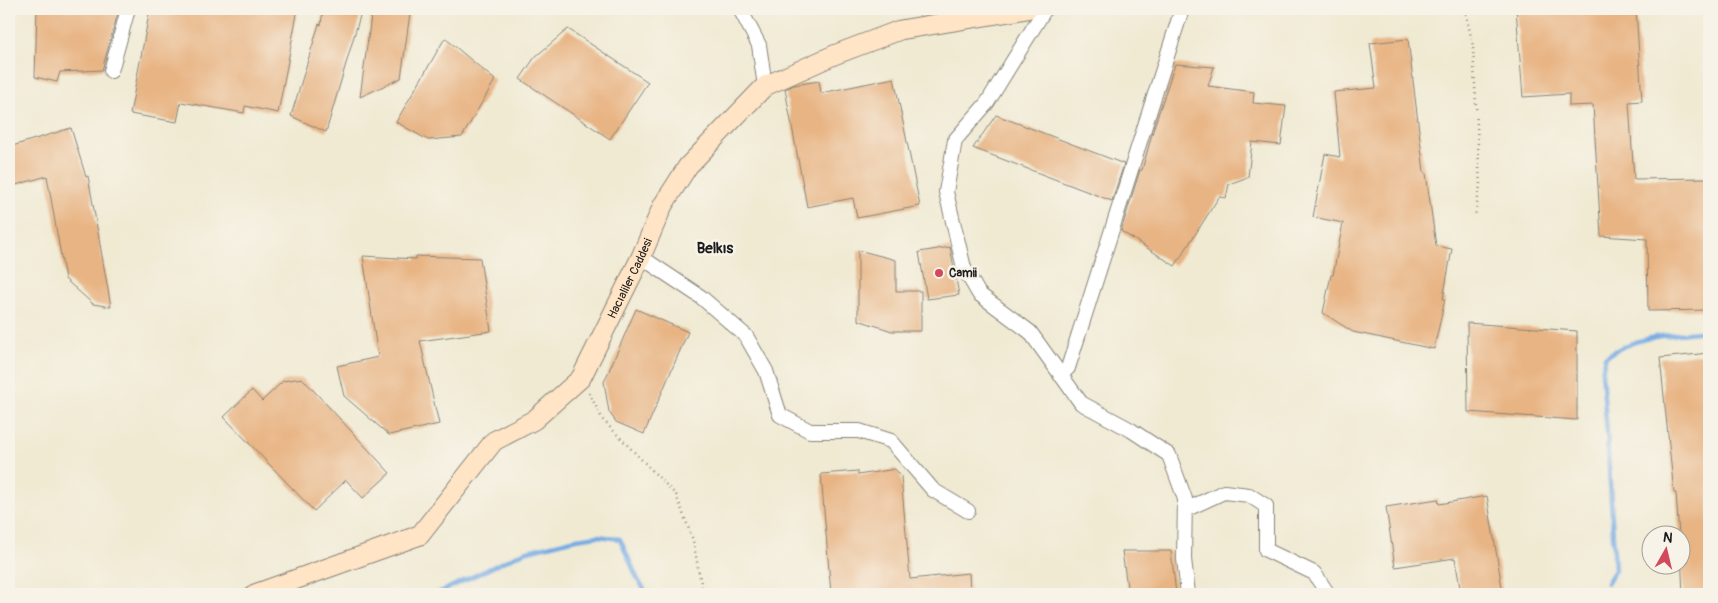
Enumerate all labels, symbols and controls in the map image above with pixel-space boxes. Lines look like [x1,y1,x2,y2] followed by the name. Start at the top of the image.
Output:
[604,236,655,321] street label: Hacıaliler Caddesi
[697,239,734,258] district label: Belkıs
[949,266,977,281] place label: Camii
[933,267,945,279] marker: Camii
[1640,526,1690,576] north arrow
[1662,529,1674,547] text: N

